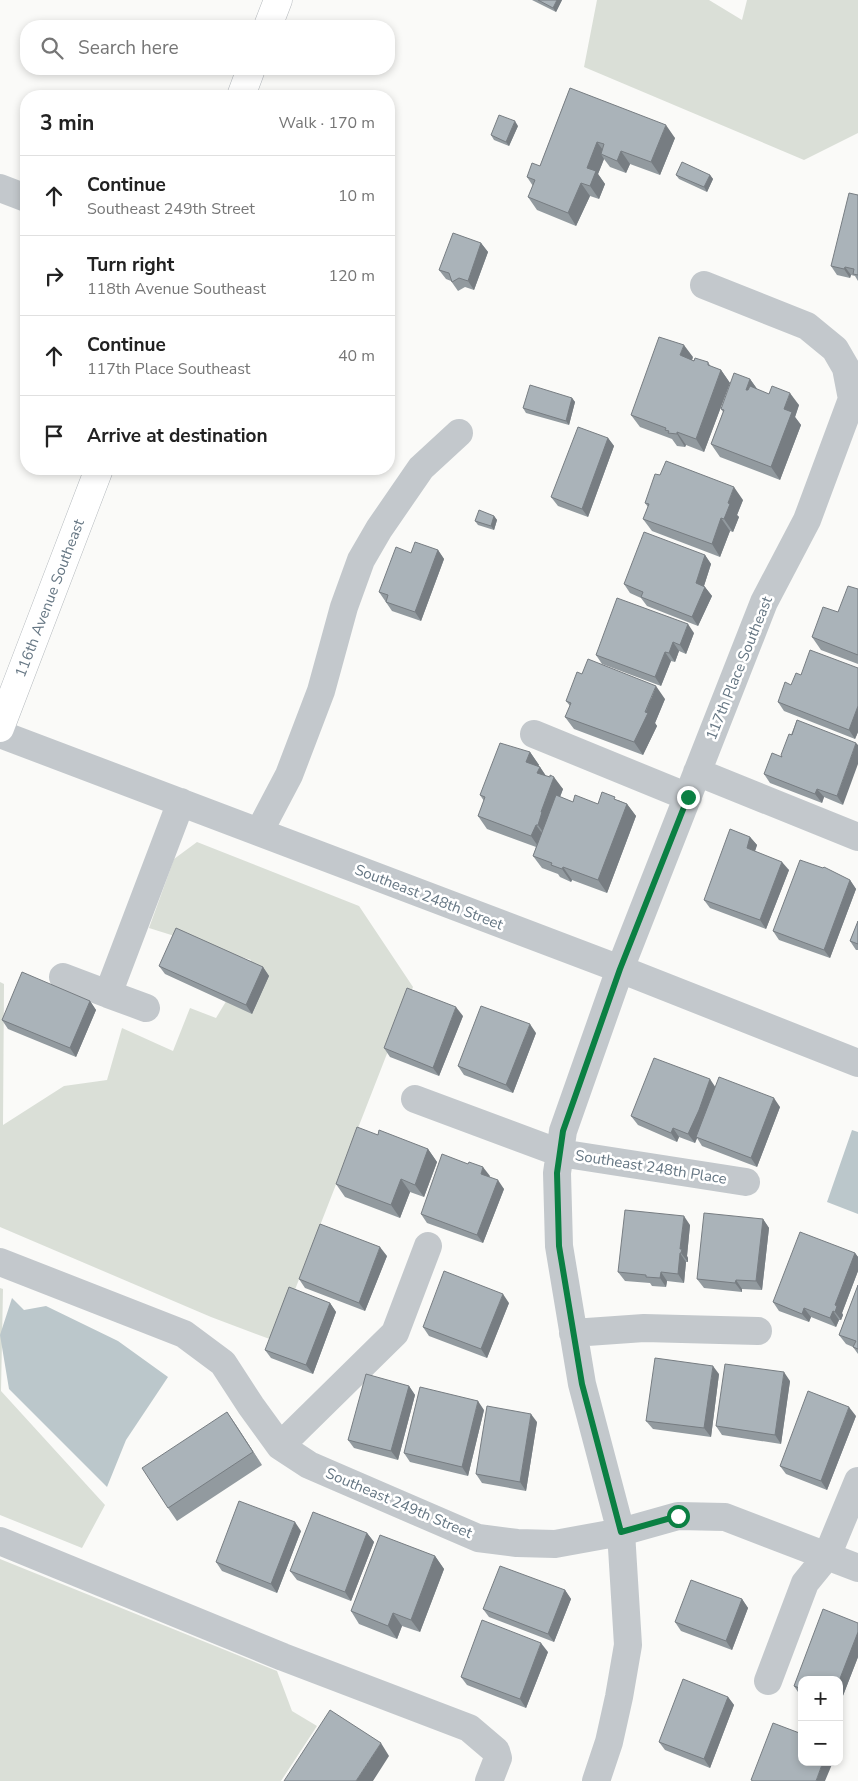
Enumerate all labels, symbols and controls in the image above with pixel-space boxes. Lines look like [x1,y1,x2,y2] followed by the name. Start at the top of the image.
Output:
[20,20,395,75] search box
[38,34,66,62] icon: search
[78,35,179,61] text: Search here
[40,109,94,137] text: 3 min
[279,112,375,134] text: Walk · 170 m
[87,172,166,198] text: Continue
[40,182,68,210] icon: ahead
[338,185,375,207] text: 10 m
[87,198,255,220] text: Southeast 249th Street
[87,252,174,278] text: Turn right
[40,262,68,290] icon: right
[328,265,375,287] text: 120 m
[87,278,266,300] text: 118th Avenue Southeast
[87,332,166,358] text: Continue
[40,342,68,370] icon: ahead
[338,345,375,367] text: 40 m
[87,358,250,380] text: 117th Place Southeast
[40,422,68,450] icon: arrive
[87,423,268,449] text: Arrive at destination
[10,516,89,680] street label: 116th Avenue Southeast
[701,593,777,743] street label: 117th Place Southeast
[677,786,700,809] route end
[352,859,507,935] street label: Southeast 248th Street
[574,1145,728,1189] street label: Southeast 248th Place
[323,1463,476,1543] street label: Southeast 249th Street
[667,1505,690,1528] route start
[798,1676,843,1766] map controls
[798,1676,843,1721] button: +
[798,1721,843,1766] button: −

